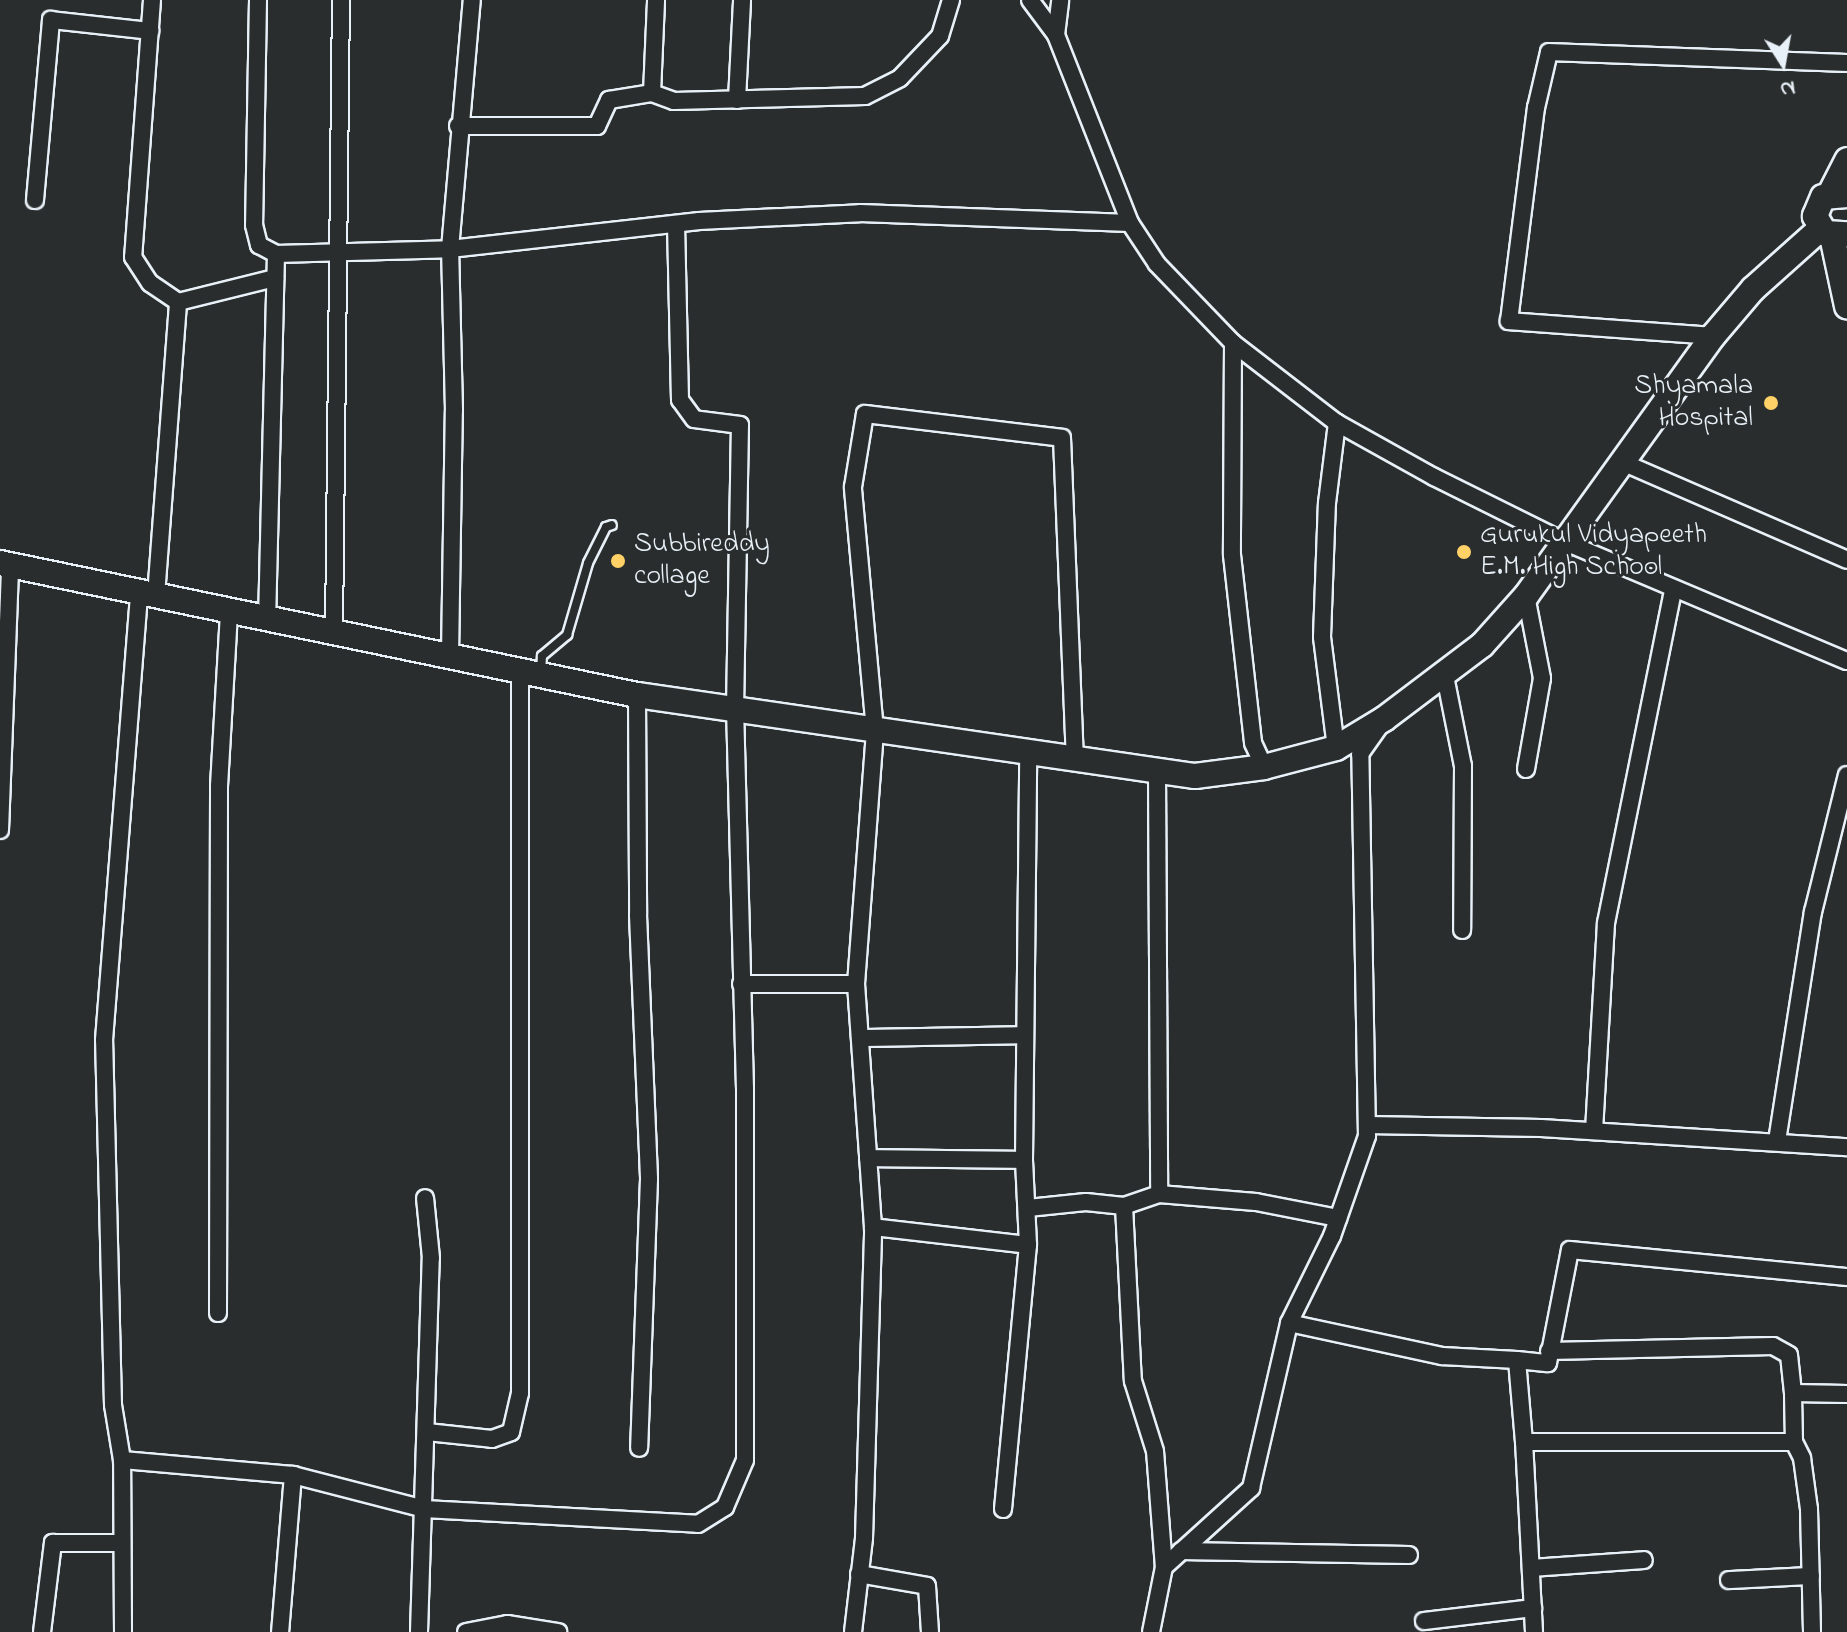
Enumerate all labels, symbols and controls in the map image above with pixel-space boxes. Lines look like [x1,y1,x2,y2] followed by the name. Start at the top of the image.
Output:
[1743,24,1823,104] north arrow
[1777,70,1798,105] text: N
[1634,370,1753,436] place label: Shyamala Hospital
[1760,392,1782,414] marker: Shyamala Hospital
[1480,519,1707,585] place label: Gurukul Vidyapeeth E.M. High School
[634,528,770,594] place label: Subbireddy collage
[1455,543,1473,561] marker: Gurukul Vidyapeeth E.M. High School
[609,552,627,570] marker: Subbireddy collage

